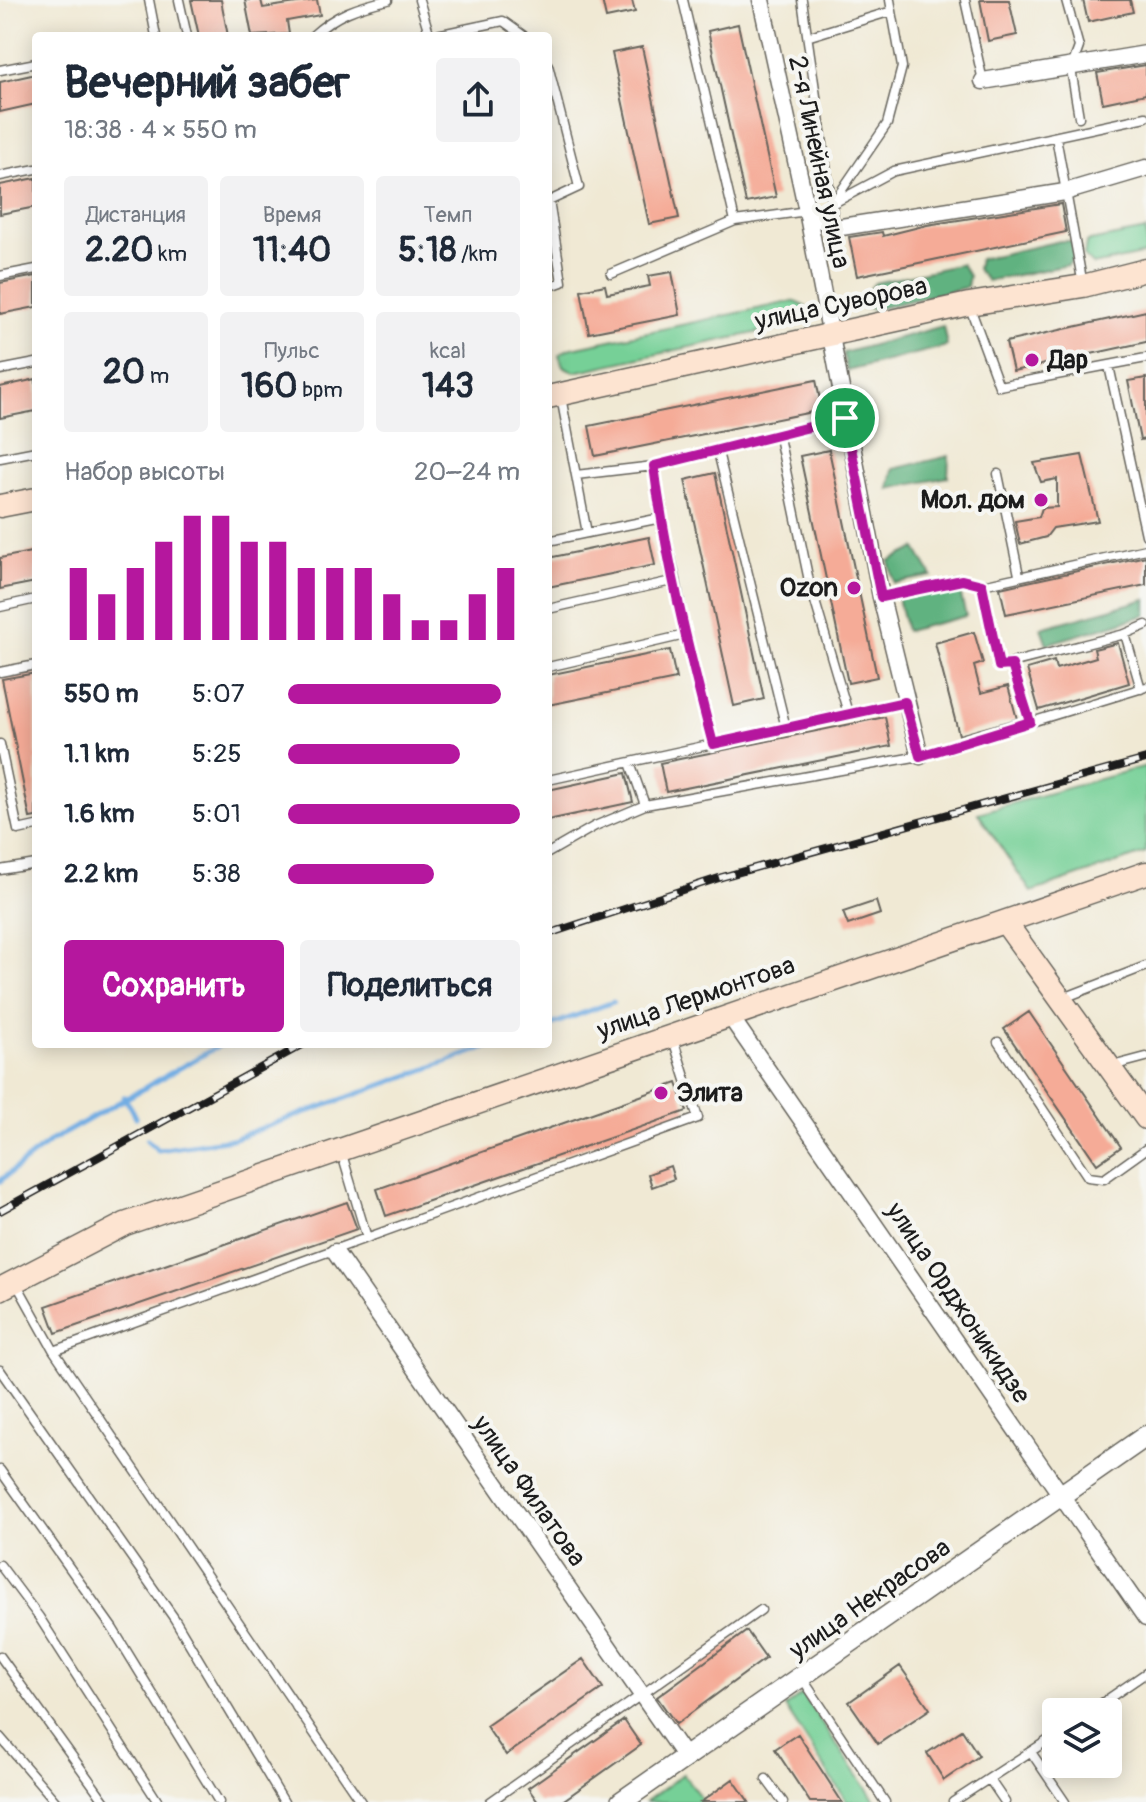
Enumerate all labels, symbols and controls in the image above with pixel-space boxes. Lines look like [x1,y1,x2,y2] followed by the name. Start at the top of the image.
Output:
[781,53,857,271] street label: 2-я Линейная улица
[64,56,350,111] text: Вечерний забег
[436,58,520,142] button: share
[64,114,257,146] text: 18:38 · 4 × 550 m
[86,201,186,229] text: Дистанция
[263,201,321,229] text: Время
[424,201,472,229] text: Темп
[85,229,154,272] text: 2.20
[253,229,331,272] text: 11:40
[398,229,456,272] text: 5:18
[154,240,187,268] text: km
[456,240,498,268] text: /km
[751,270,930,338] street label: улица Суворова
[264,337,320,365] text: Пульс
[430,337,466,365] text: kcal
[1046,344,1088,376] place label: Дар
[103,351,145,394] text: 20
[1023,351,1041,369] marker: Дар
[145,362,169,390] text: m
[241,365,297,408] text: 160
[422,365,474,408] text: 143
[297,376,343,404] text: bpm
[811,384,879,452] pin
[823,396,867,440] icon: arrive
[64,456,225,488] text: Набор высоты
[414,456,520,488] text: 20–24 m
[921,484,1025,516] place label: Мол. дом
[1032,491,1050,509] marker: Мол. дом
[780,572,838,604] place label: Ozon
[845,579,863,597] marker: Ozon
[64,678,139,710] text: 550 m
[192,678,245,710] text: 5:07
[64,738,130,770] text: 1.1 km
[192,738,242,770] text: 5:25
[64,798,135,830] text: 1.6 km
[192,798,241,830] text: 5:01
[64,858,138,890] text: 2.2 km
[192,858,241,890] text: 5:38
[64,940,284,1032] button: Сохранить
[300,940,520,1032] button: Поделиться
[592,949,799,1047] street label: улица Лермонтова
[677,1077,743,1109] place label: Элита
[652,1084,670,1102] marker: Элита
[878,1195,1037,1410] street label: улица Орджоникидзе
[465,1409,593,1573] street label: улица Филатова
[782,1532,957,1667] street label: улица Некрасова
[1042,1698,1122,1778] map controls
[1042,1698,1122,1778] button: layers

